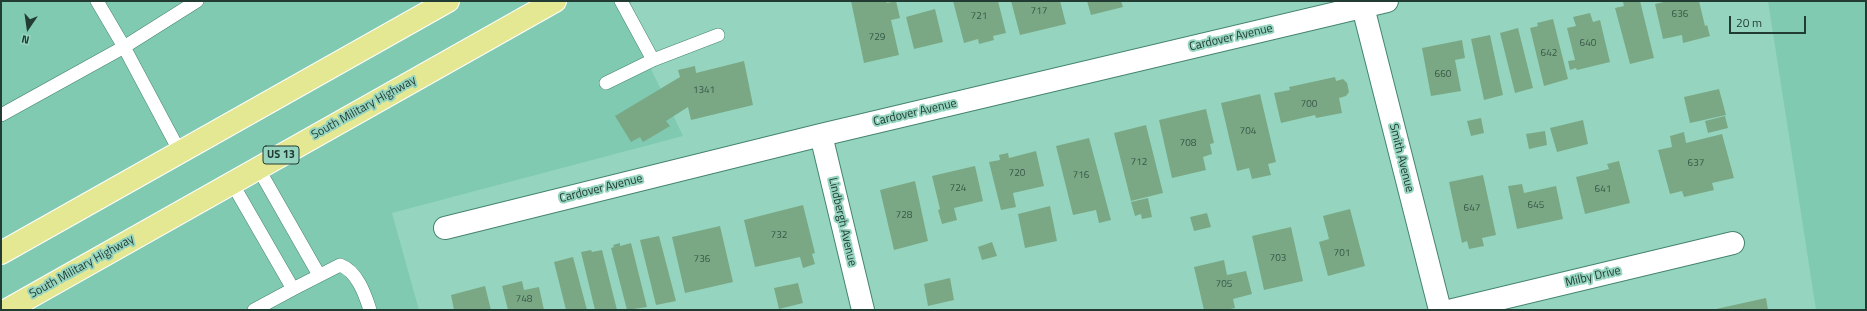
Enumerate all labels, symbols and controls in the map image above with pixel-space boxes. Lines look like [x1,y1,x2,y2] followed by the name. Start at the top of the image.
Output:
[1031,6,1047,18] house number: 717
[8,8,48,48] north arrow
[1731,8,1808,34] scale bar
[1672,9,1688,21] house number: 636
[971,11,987,23] house number: 721
[1736,13,1762,32] text: 20 m
[1188,21,1274,55] street label: Cardover Avenue
[20,31,31,48] text: N
[869,32,885,44] house number: 729
[1580,38,1596,50] house number: 640
[1541,48,1557,60] house number: 642
[1435,69,1451,81] house number: 660
[309,73,419,143] street label: South Military Highway
[693,85,715,97] house number: 1341
[872,96,958,130] street label: Cardover Avenue
[1301,99,1317,111] house number: 700
[1386,122,1416,194] street label: Smith Avenue
[1240,126,1256,138] house number: 704
[1180,138,1196,150] house number: 708
[263,146,299,164] road number: US 13
[1131,157,1147,169] house number: 712
[1688,158,1704,170] house number: 637
[1009,168,1025,180] house number: 720
[1073,170,1089,182] house number: 716
[558,172,644,206] street label: Cardover Avenue
[825,176,859,268] street label: Lindbergh Avenue
[950,183,966,195] house number: 724
[1595,184,1611,196] house number: 641
[1528,200,1544,212] house number: 645
[1464,203,1480,215] house number: 647
[896,210,912,222] house number: 728
[771,230,787,242] house number: 732
[27,232,137,302] street label: South Military Highway
[1334,248,1350,260] house number: 701
[1270,253,1286,265] house number: 703
[694,254,710,266] house number: 736
[1564,264,1622,290] street label: Milby Drive
[1216,279,1232,291] house number: 705
[516,294,532,306] house number: 748

